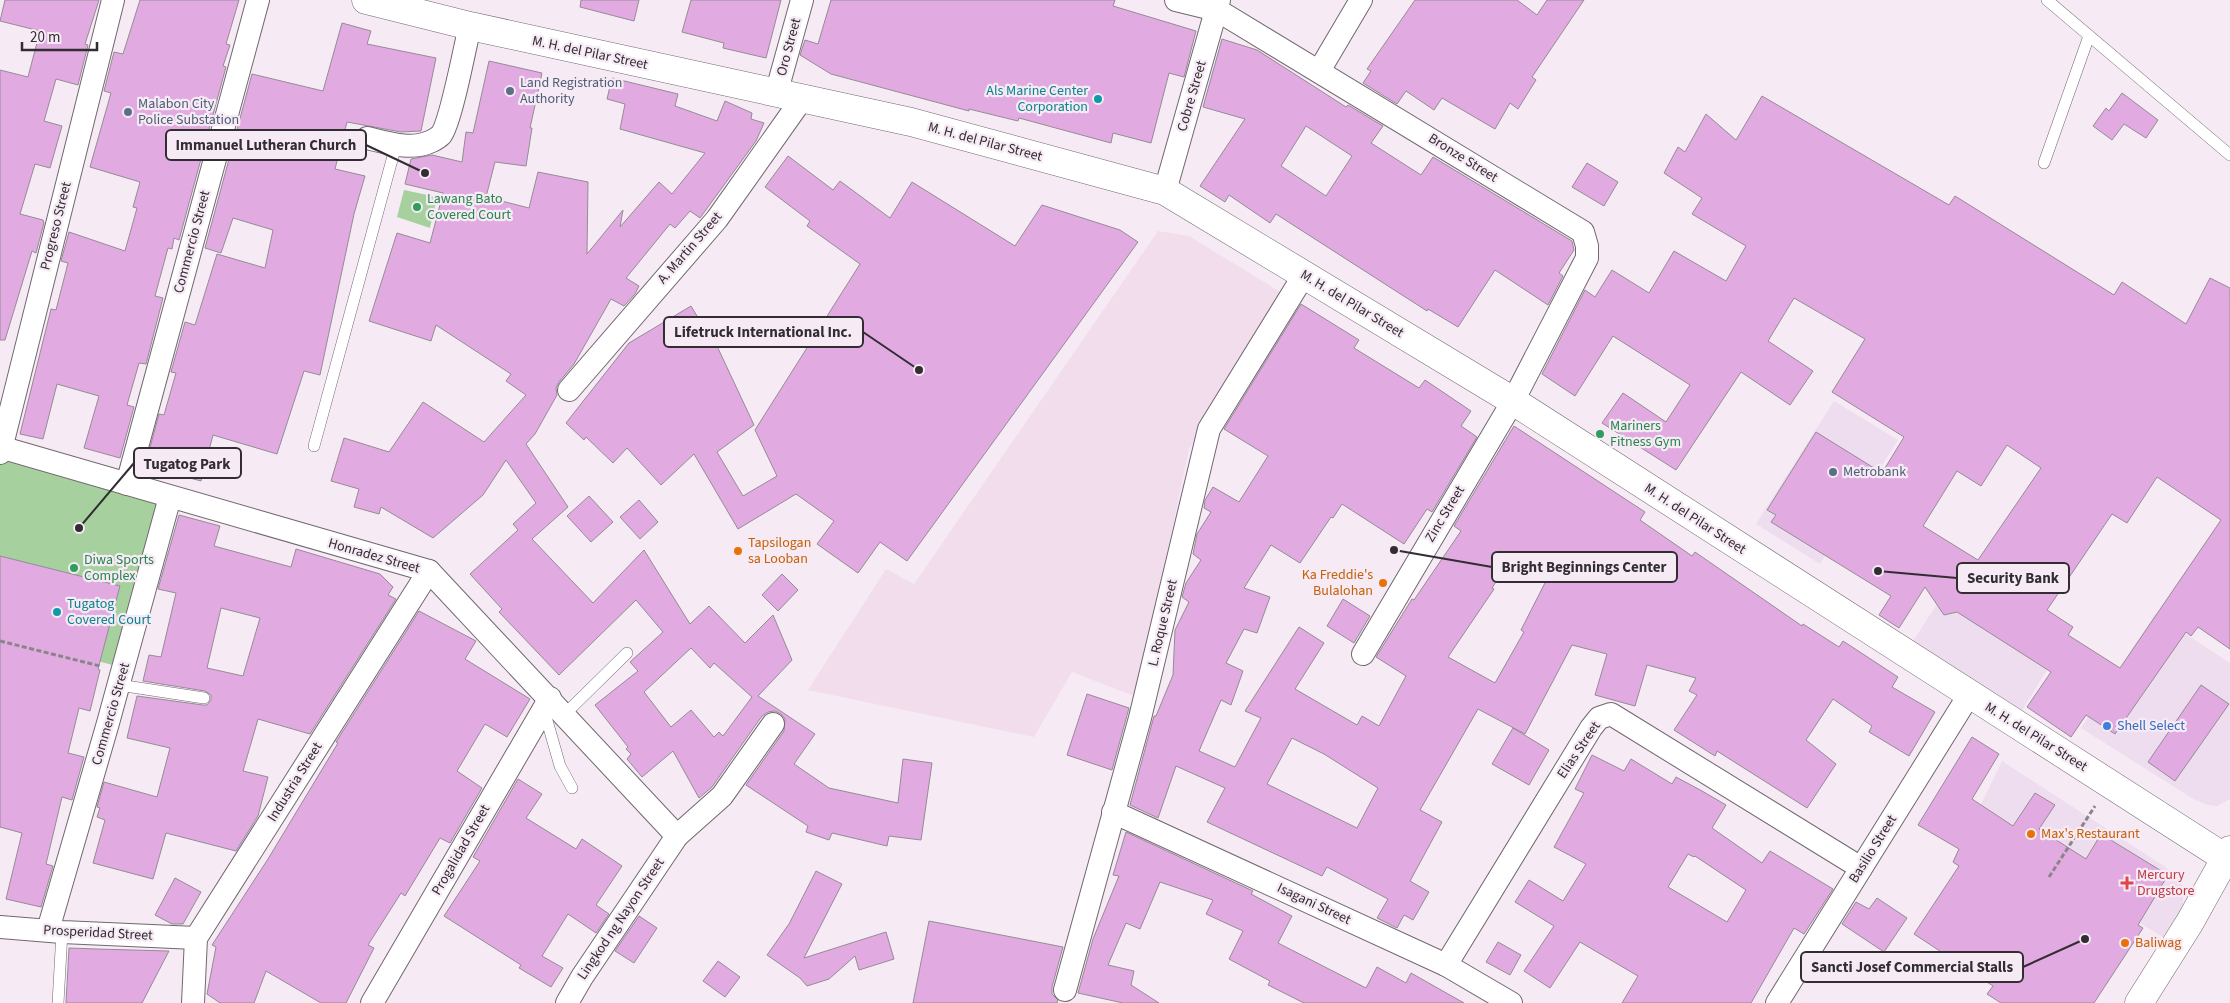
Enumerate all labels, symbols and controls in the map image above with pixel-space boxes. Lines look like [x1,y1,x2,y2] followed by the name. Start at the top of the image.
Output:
[772,15,806,78] street label: Oro Street
[22,20,98,52] scale bar
[30,27,60,48] text: 20 m
[530,31,650,75] street label: M. H. del Pilar Street
[1172,58,1212,134] street label: Cobre Street
[520,73,622,109] place label: Land Registration Authority
[986,81,1088,117] place label: Als Marine Center Corporation
[504,85,516,97] marker: Land Registration Authority
[1092,93,1104,105] marker: Als Marine Center Corporation
[138,94,239,130] place label: Malabon City Police Substation
[122,106,134,118] marker: Malabon City Police Substation
[926,117,1045,167] street label: M. H. del Pilar Street
[1424,129,1502,188] street label: Bronze Street
[166,130,366,160] callout: Immanuel Lutheran Church
[176,135,356,156] text: Immanuel Lutheran Church
[35,180,77,272] street label: Progreso Street
[169,188,215,296] street label: Commercio Street
[427,189,511,225] place label: Lawang Bato Covered Court
[411,201,423,213] marker: Lawang Bato Covered Court
[653,207,727,288] street label: A. Martin Street
[1296,265,1408,343] street label: M. H. del Pilar Street
[664,317,863,347] callout: Lifetruck International Inc.
[674,322,852,343] text: Lifetruck International Inc.
[1610,416,1681,452] place label: Mariners Fitness Gym
[1594,428,1606,440] marker: Mariners Fitness Gym
[134,448,241,478] callout: Tugatog Park
[144,454,231,475] text: Tugatog Park
[1843,462,1906,482] place label: Metrobank
[1827,466,1839,478] marker: Metrobank
[1640,479,1750,560] street label: M. H. del Pilar Street
[1420,482,1470,546] street label: Zinc Street
[326,533,422,579] street label: Honradez Street
[748,533,811,569] place label: Tapsilogan sa Looban
[732,545,744,557] marker: Tapsilogan sa Looban
[84,550,154,586] place label: Diwa Sports Complex
[1492,552,1677,582] callout: Bright Beginnings Center
[1501,557,1667,578] text: Bright Beginnings Center
[68,562,80,574] marker: Diwa Sports Complex
[1957,563,2069,593] callout: Security Bank
[1302,565,1373,601] place label: Ka Freddie's Bulalohan
[1967,568,2060,589] text: Security Bank
[1143,577,1183,668] street label: L. Roque Street
[1377,577,1389,589] marker: Ka Freddie's Bulalohan
[67,594,151,630] place label: Tugatog Covered Court
[51,606,63,618] marker: Tugatog Covered Court
[87,660,135,768] street label: Commercio Street
[1981,697,2091,777] street label: M. H. del Pilar Street
[2117,716,2185,736] place label: Shell Select
[1552,717,1606,783] street label: Elias Street
[2101,720,2113,732] marker: Shell Select
[263,738,328,826] street label: Industria Street
[427,801,495,899] street label: Progalidad Street
[1844,811,1902,887] street label: Basilio Street
[2041,824,2140,844] place label: Max's Restaurant
[2025,828,2037,840] marker: Max's Restaurant
[573,854,669,984] street label: Lingkod ng Nayon Street
[2137,865,2195,901] place label: Mercury Drugstore
[2121,877,2133,889] marker: Mercury Drugstore
[1274,878,1354,930] street label: Isagani Street
[43,920,153,946] street label: Prosperidad Street
[2135,933,2181,953] place label: Baliwag
[2119,937,2131,949] marker: Baliwag
[1801,952,2023,982] callout: Sancti Josef Commercial Stalls
[1811,957,2013,978] text: Sancti Josef Commercial Stalls

